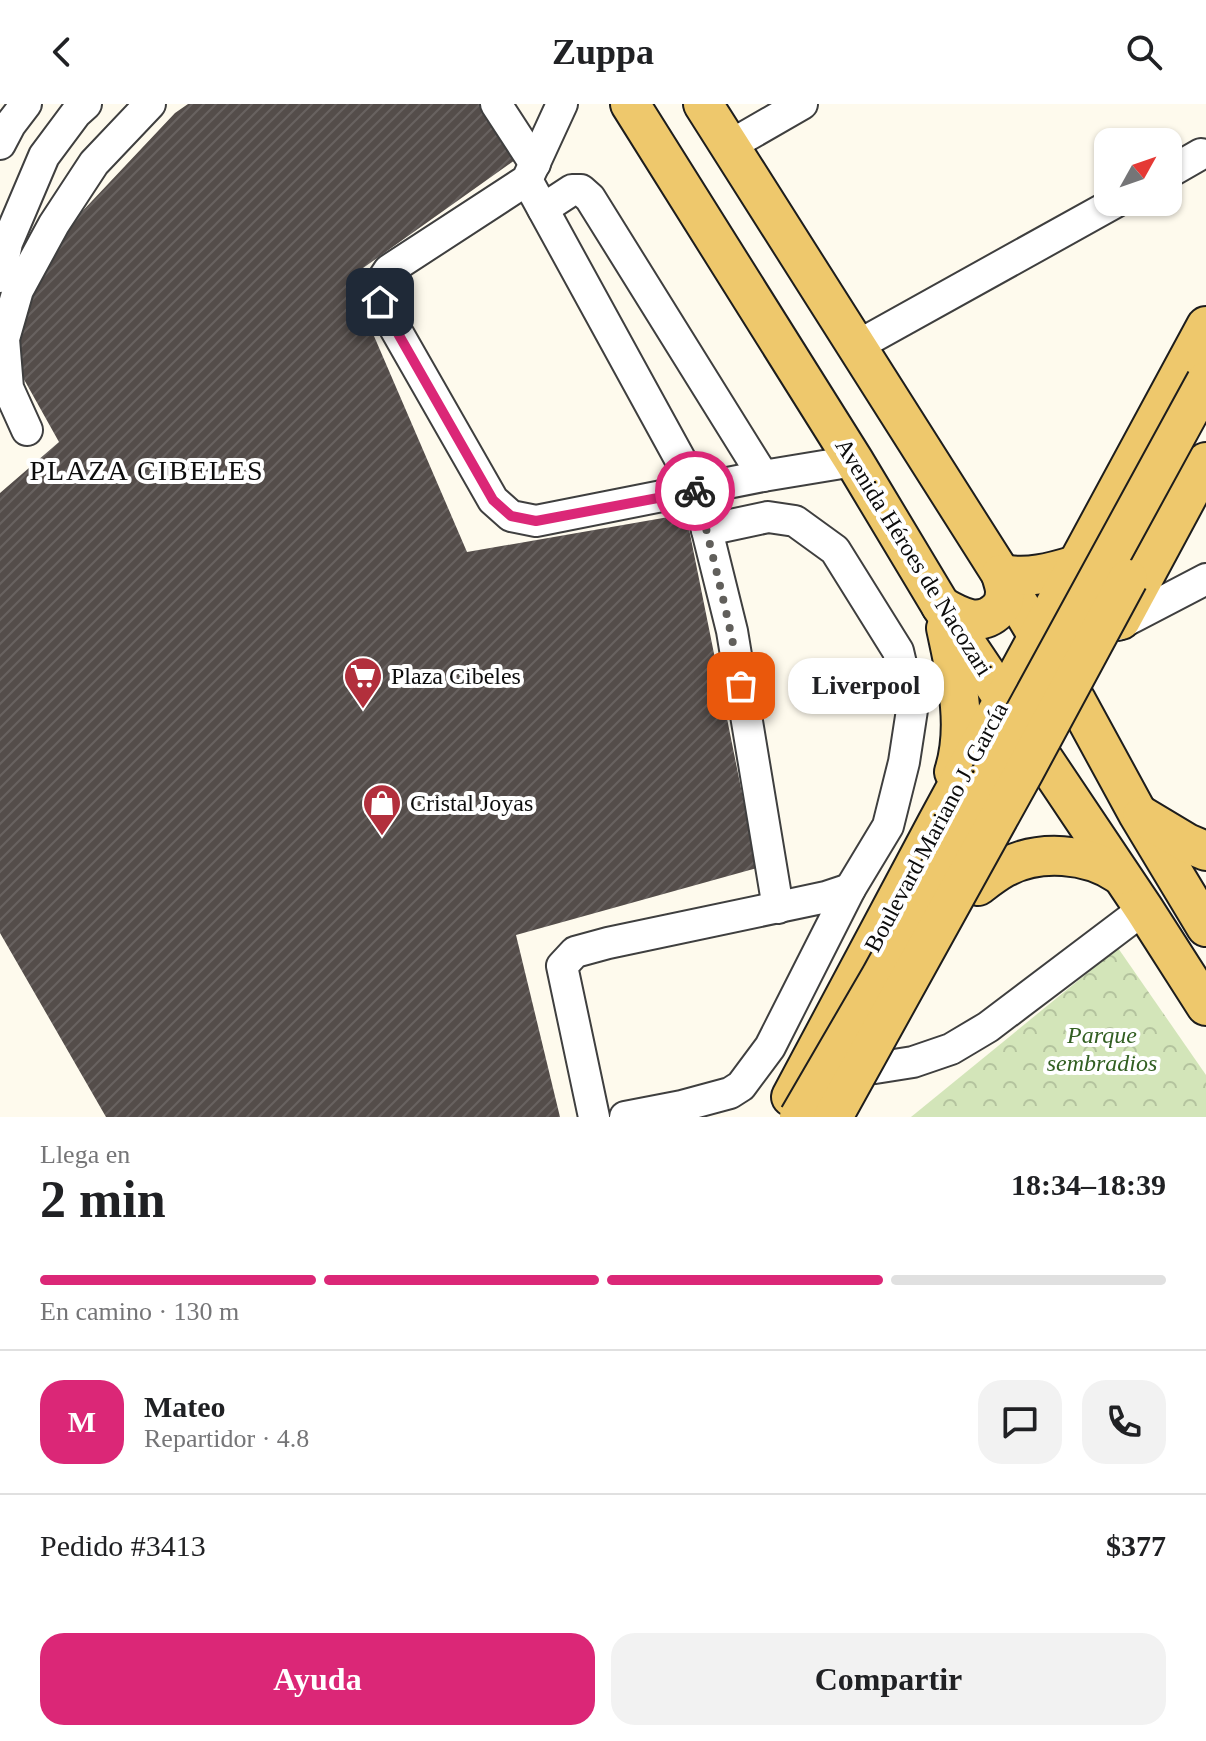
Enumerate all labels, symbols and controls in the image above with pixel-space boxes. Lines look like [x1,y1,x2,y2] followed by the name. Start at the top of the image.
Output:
[40,30,84,74] icon: back
[1122,30,1166,74] icon: search
[552,32,654,72] text: Zuppa
[1094,128,1182,216] north arrow
[1094,128,1182,216] map controls
[346,268,414,336] pin
[358,280,402,324] icon: home
[830,434,998,681] street label: Avenida Héroes de Nacozari
[655,451,735,531] courier
[29,455,265,486] district label: PLAZA CIBELES
[673,469,717,513] icon: bike
[707,652,775,720] pin
[342,655,384,710] supermarket icon: Plaza Cibeles
[789,658,945,714] callout: Liverpool
[391,663,521,689] place label: Plaza Cibeles
[719,664,763,708] icon: bag
[812,671,920,700] text: Liverpool
[859,698,1013,956] street label: Boulevard Mariano J. García
[361,782,403,837] shop icon: Cristal Joyas
[410,790,533,816] place label: Cristal Joyas
[1047,1022,1157,1076] park label: Parque sembradios
[40,1140,130,1169] text: Llega en
[1011,1168,1166,1201] text: 18:34–18:39
[40,1171,166,1228] text: 2 min
[40,1297,239,1326] text: En camino · 130 m
[978,1380,1062,1464] button: chat
[1082,1380,1166,1464] button: phone
[144,1390,226,1423] text: Mateo
[68,1405,96,1438] text: M
[144,1424,309,1453] text: Repartidor · 4.8
[40,1529,206,1562] text: Pedido #3413
[1106,1529,1166,1562] text: $377
[40,1633,595,1725] button: Ayuda
[611,1633,1166,1725] button: Compartir

